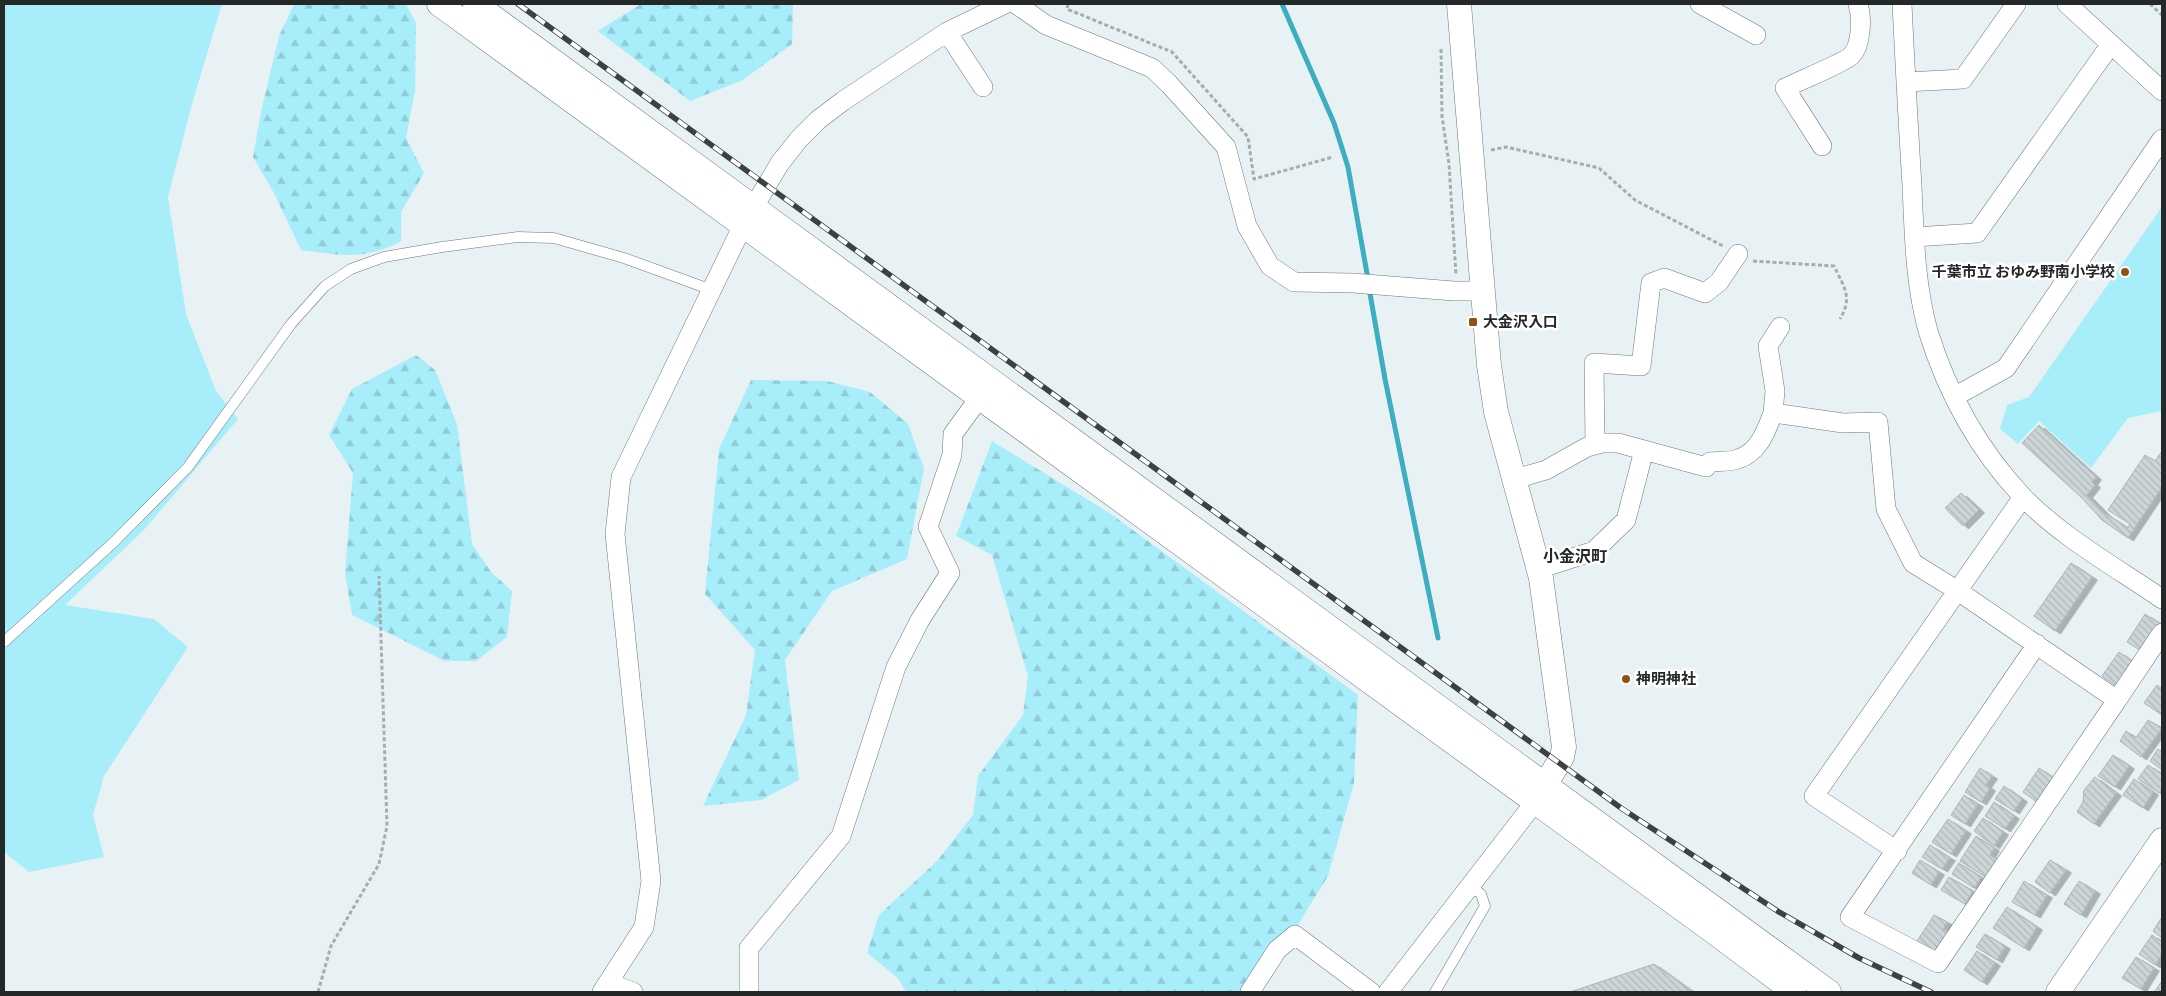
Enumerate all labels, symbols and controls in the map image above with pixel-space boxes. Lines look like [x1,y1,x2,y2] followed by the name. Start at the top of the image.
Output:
[1932,262,2115,280] place label: 千葉市立 おゆみ野南小学校
[2119,266,2131,278] marker: 千葉市立 おゆみ野南小学校
[1483,312,1558,330] place label: 大金沢入口
[1467,316,1479,328] marker: 大金沢入口
[1543,546,1607,565] district label: 小金沢町
[1635,669,1696,687] place label: 神明神社
[1620,673,1632,685] marker: 神明神社

